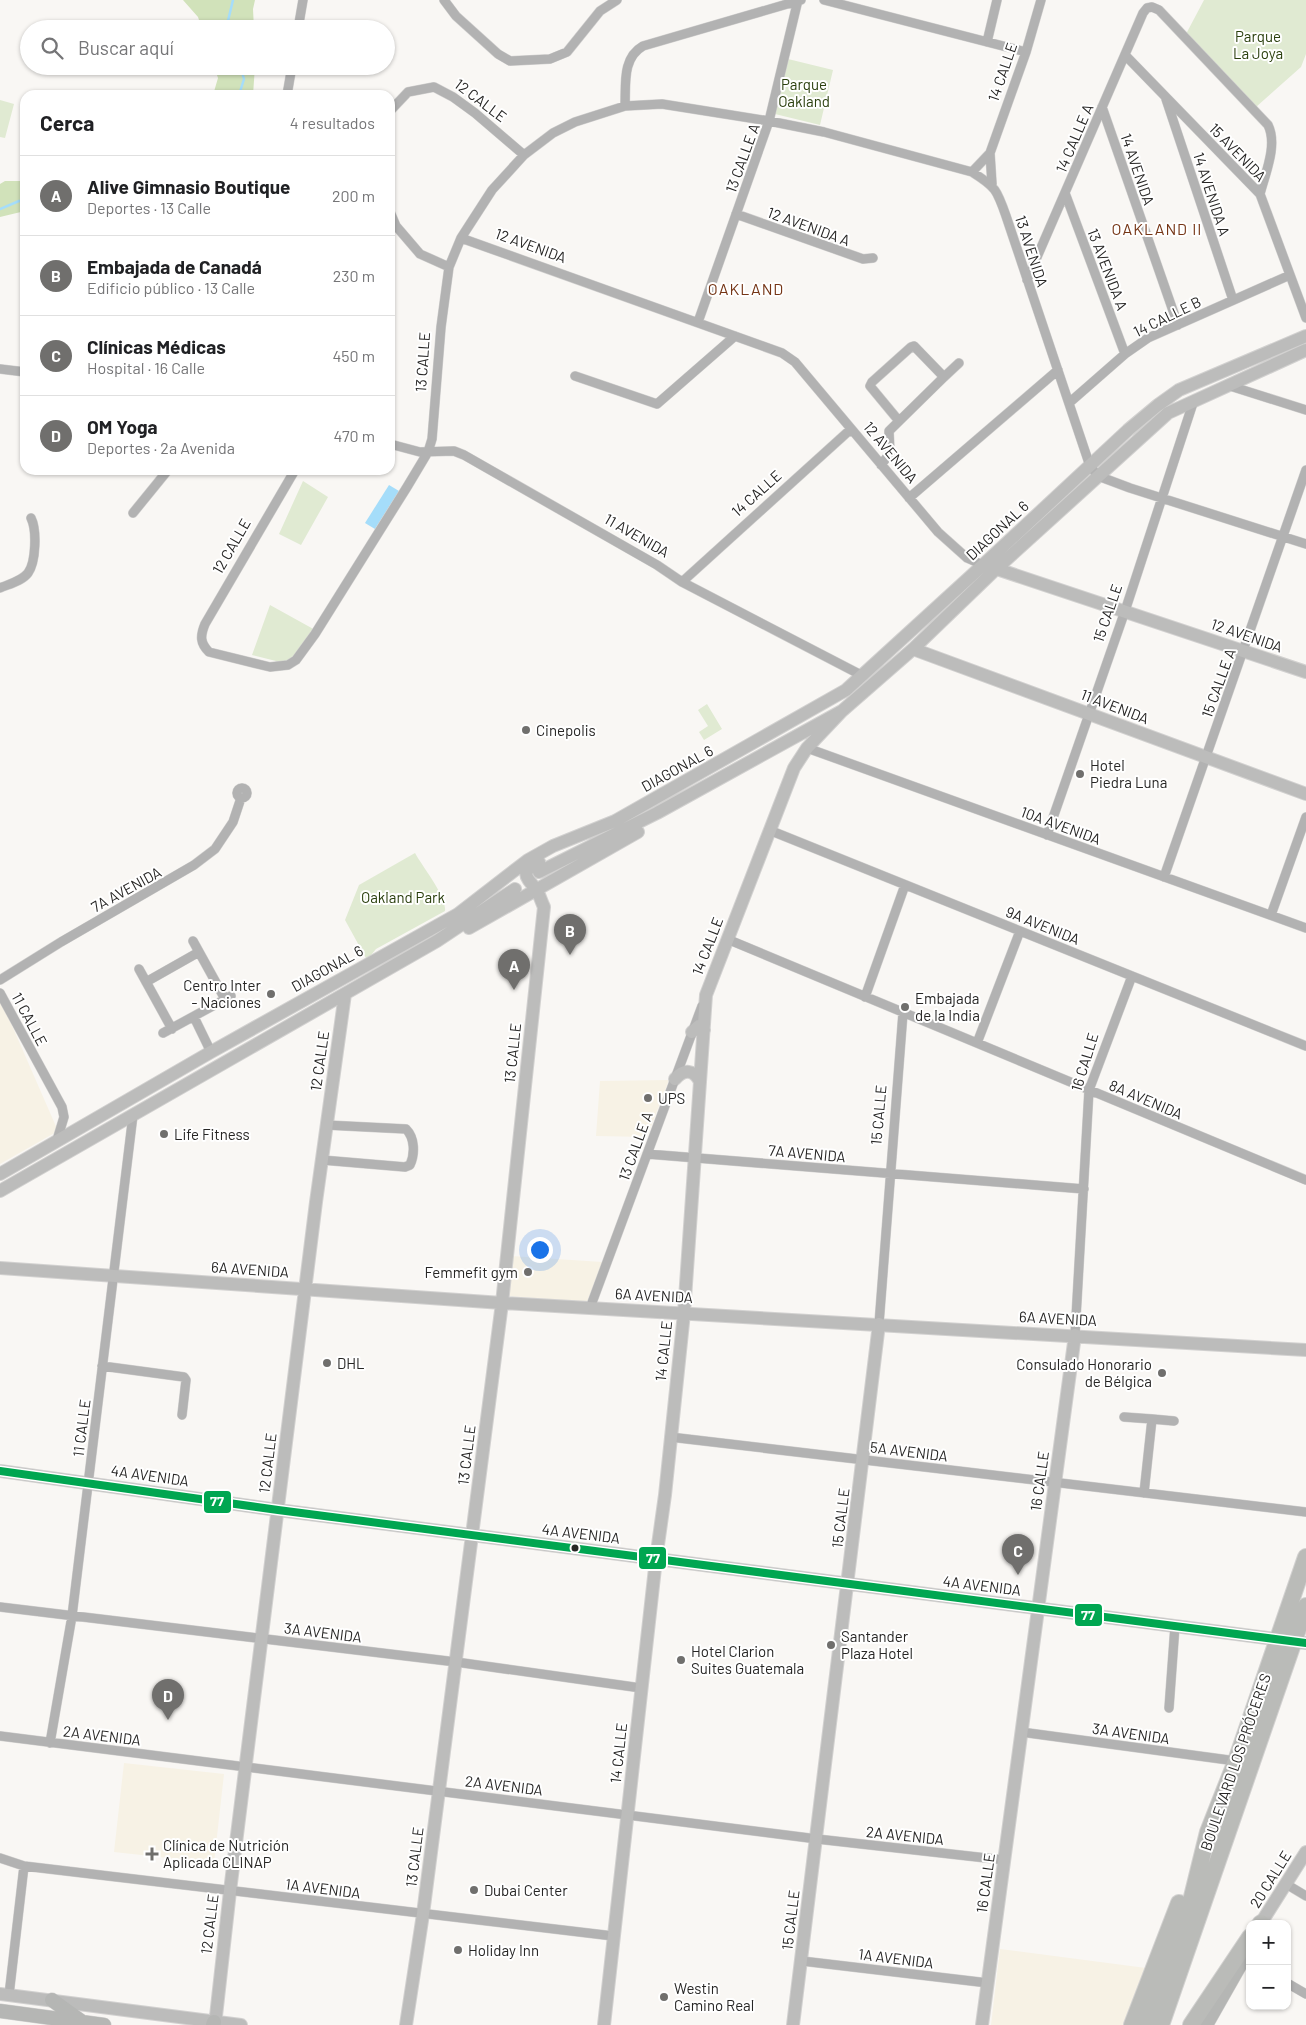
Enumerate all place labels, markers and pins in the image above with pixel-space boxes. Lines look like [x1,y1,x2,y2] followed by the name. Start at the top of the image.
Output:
[536,721,596,739] place label: Cinepolis
[520,724,532,736] marker: Cinepolis
[1090,756,1167,791] place label: Hotel Piedra Luna
[1074,768,1086,780] marker: Hotel Piedra Luna
[554,914,586,955] pin: B
[498,949,530,990] pin: A
[183,976,262,1011] place label: Centro Inter - Naciones
[265,988,277,1000] marker: Centro Inter - Naciones
[915,989,980,1024] place label: Embajada de la India
[899,1001,911,1013] marker: Embajada de la India
[658,1089,685,1107] place label: UPS
[642,1092,654,1104] marker: UPS
[174,1125,250,1143] place label: Life Fitness
[158,1128,170,1140] marker: Life Fitness
[424,1263,518,1281] place label: Femmefit gym
[522,1266,534,1278] marker: Femmefit gym
[337,1354,365,1372] place label: DHL
[1016,1355,1152,1390] place label: Consulado Honorario de Bélgica
[321,1357,333,1369] marker: DHL
[1156,1367,1168,1379] marker: Consulado Honorario de Bélgica
[1002,1534,1034,1575] pin: C
[570,1543,580,1553] unlabelled marker
[841,1627,913,1662] place label: Santander Plaza Hotel
[825,1639,837,1651] marker: Santander Plaza Hotel
[691,1642,804,1677] place label: Hotel Clarion Suites Guatemala
[675,1654,687,1666] marker: Hotel Clarion Suites Guatemala
[152,1679,184,1720] pin: D
[163,1836,289,1871] place label: Clínica de Nutrición Aplicada CLINAP
[145,1847,159,1861] marker: Clínica de Nutrición Aplicada CLINAP
[484,1881,568,1899] place label: Dubai Center
[468,1884,480,1896] marker: Dubai Center
[468,1941,539,1959] place label: Holiday Inn
[452,1944,464,1956] marker: Holiday Inn
[674,1979,754,2014] place label: Westin Camino Real
[658,1991,670,2003] marker: Westin Camino Real

